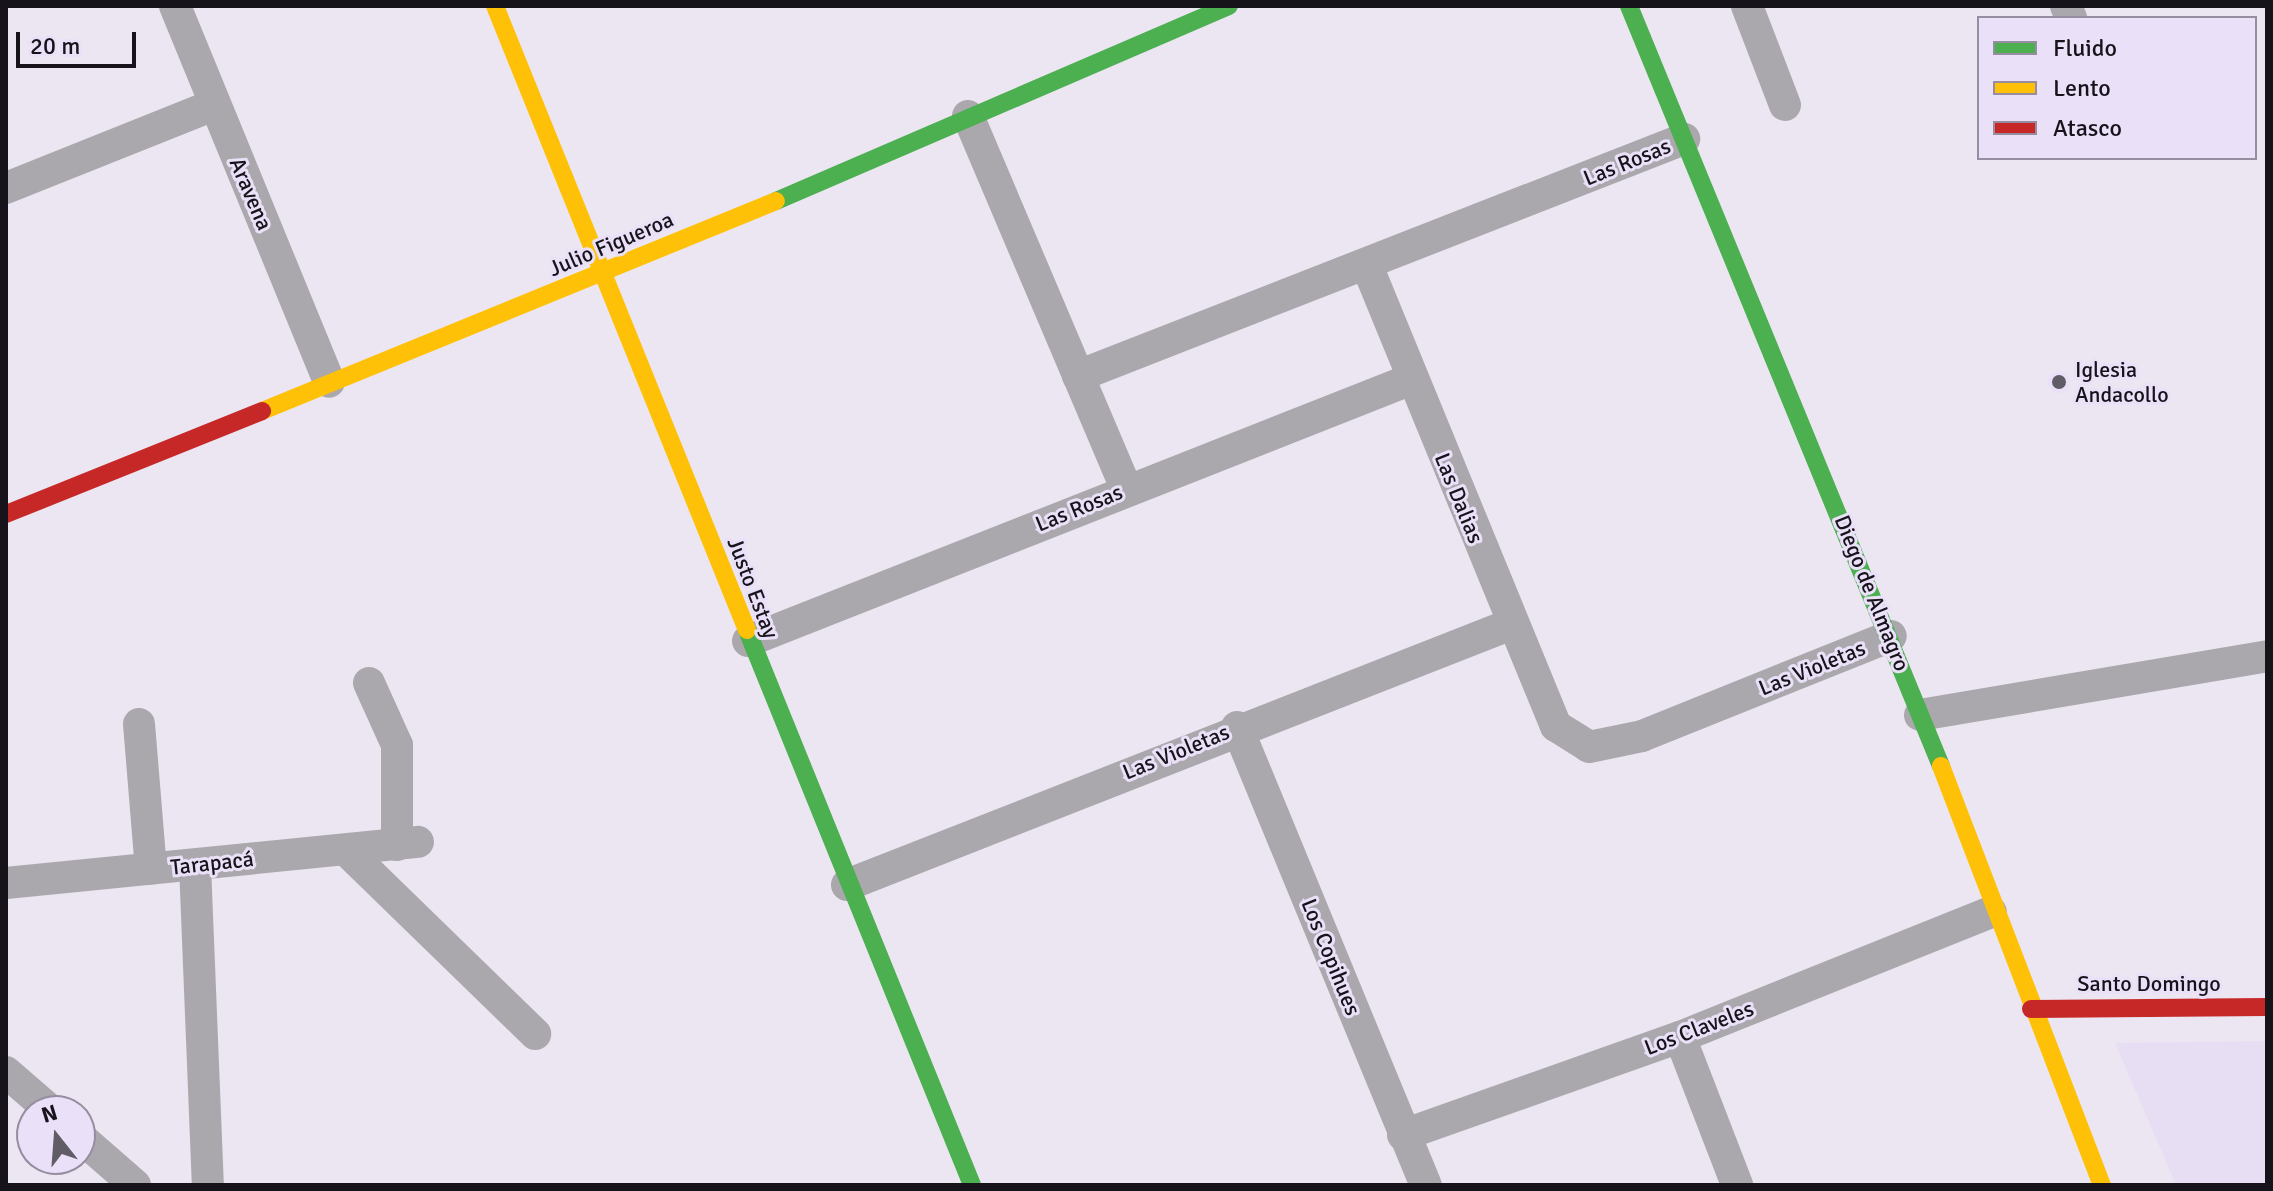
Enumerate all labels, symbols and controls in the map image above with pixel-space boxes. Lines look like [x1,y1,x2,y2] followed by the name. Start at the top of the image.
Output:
[20,16,140,66] scale bar
[1977,16,2257,160] legend
[30,31,80,61] text: 20 m
[2053,33,2117,63] text: Fluido
[2053,73,2111,103] text: Lento
[2053,113,2122,143] text: Atasco
[1580,133,1674,191] street label: Las Rosas
[224,154,278,234] street label: Aravena
[545,206,677,282] street label: Julio Figueroa
[2075,356,2169,408] place label: Iglesia Andacollo
[2050,373,2068,391] marker: Iglesia Andacollo
[1429,449,1489,547] street label: Las Dalias
[1032,479,1126,537] street label: Las Rosas
[1829,511,1915,675] street label: Diego de Almagro
[722,534,784,642] street label: Justo Estay
[1755,635,1869,701] street label: Las Violetas
[1119,719,1233,785] street label: Las Violetas
[169,845,255,881] street label: Tarapacá
[1296,895,1366,1019] street label: Los Copihues
[2077,971,2221,997] street label: Santo Domingo
[1641,995,1757,1061] street label: Los Claveles
[16,1095,96,1175] north arrow
[38,1098,61,1129] text: N

